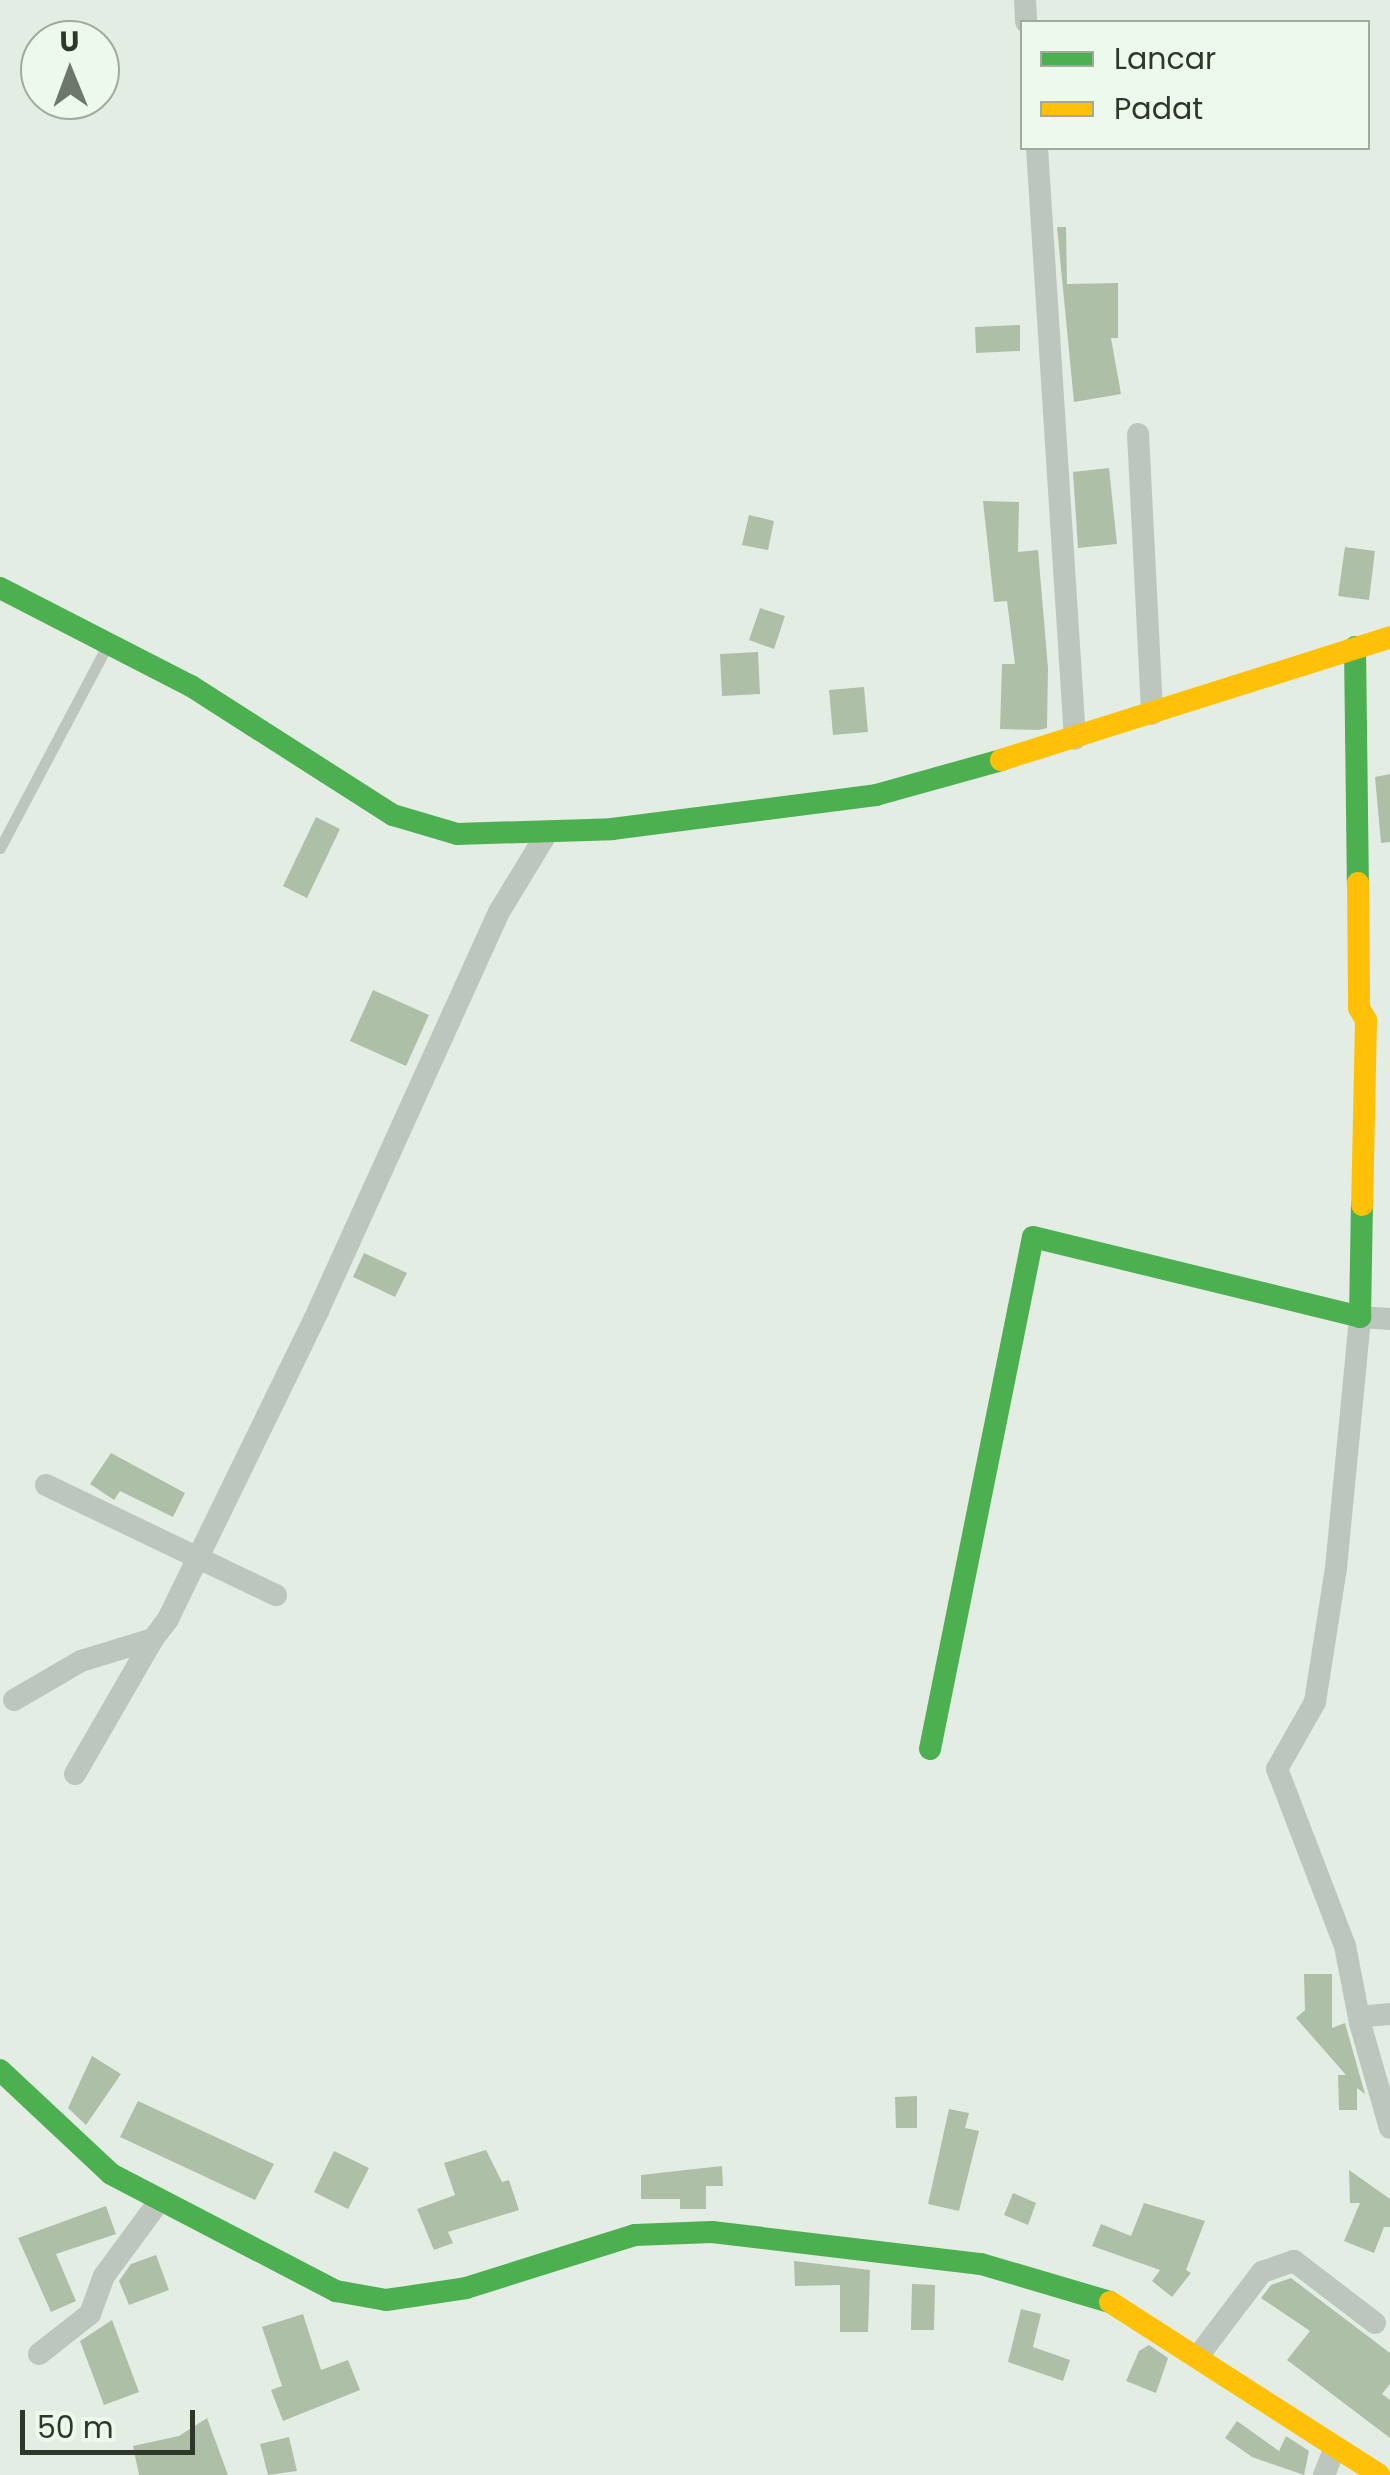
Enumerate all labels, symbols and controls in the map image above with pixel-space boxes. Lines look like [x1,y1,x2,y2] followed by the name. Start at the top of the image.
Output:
[20,20,120,120] north arrow
[1020,20,1370,150] legend
[59,22,80,61] text: U
[1114,37,1216,80] text: Lancar
[1114,87,1203,130] text: Padat
[25,2390,200,2452] scale bar
[37,2406,114,2449] text: 50 m

